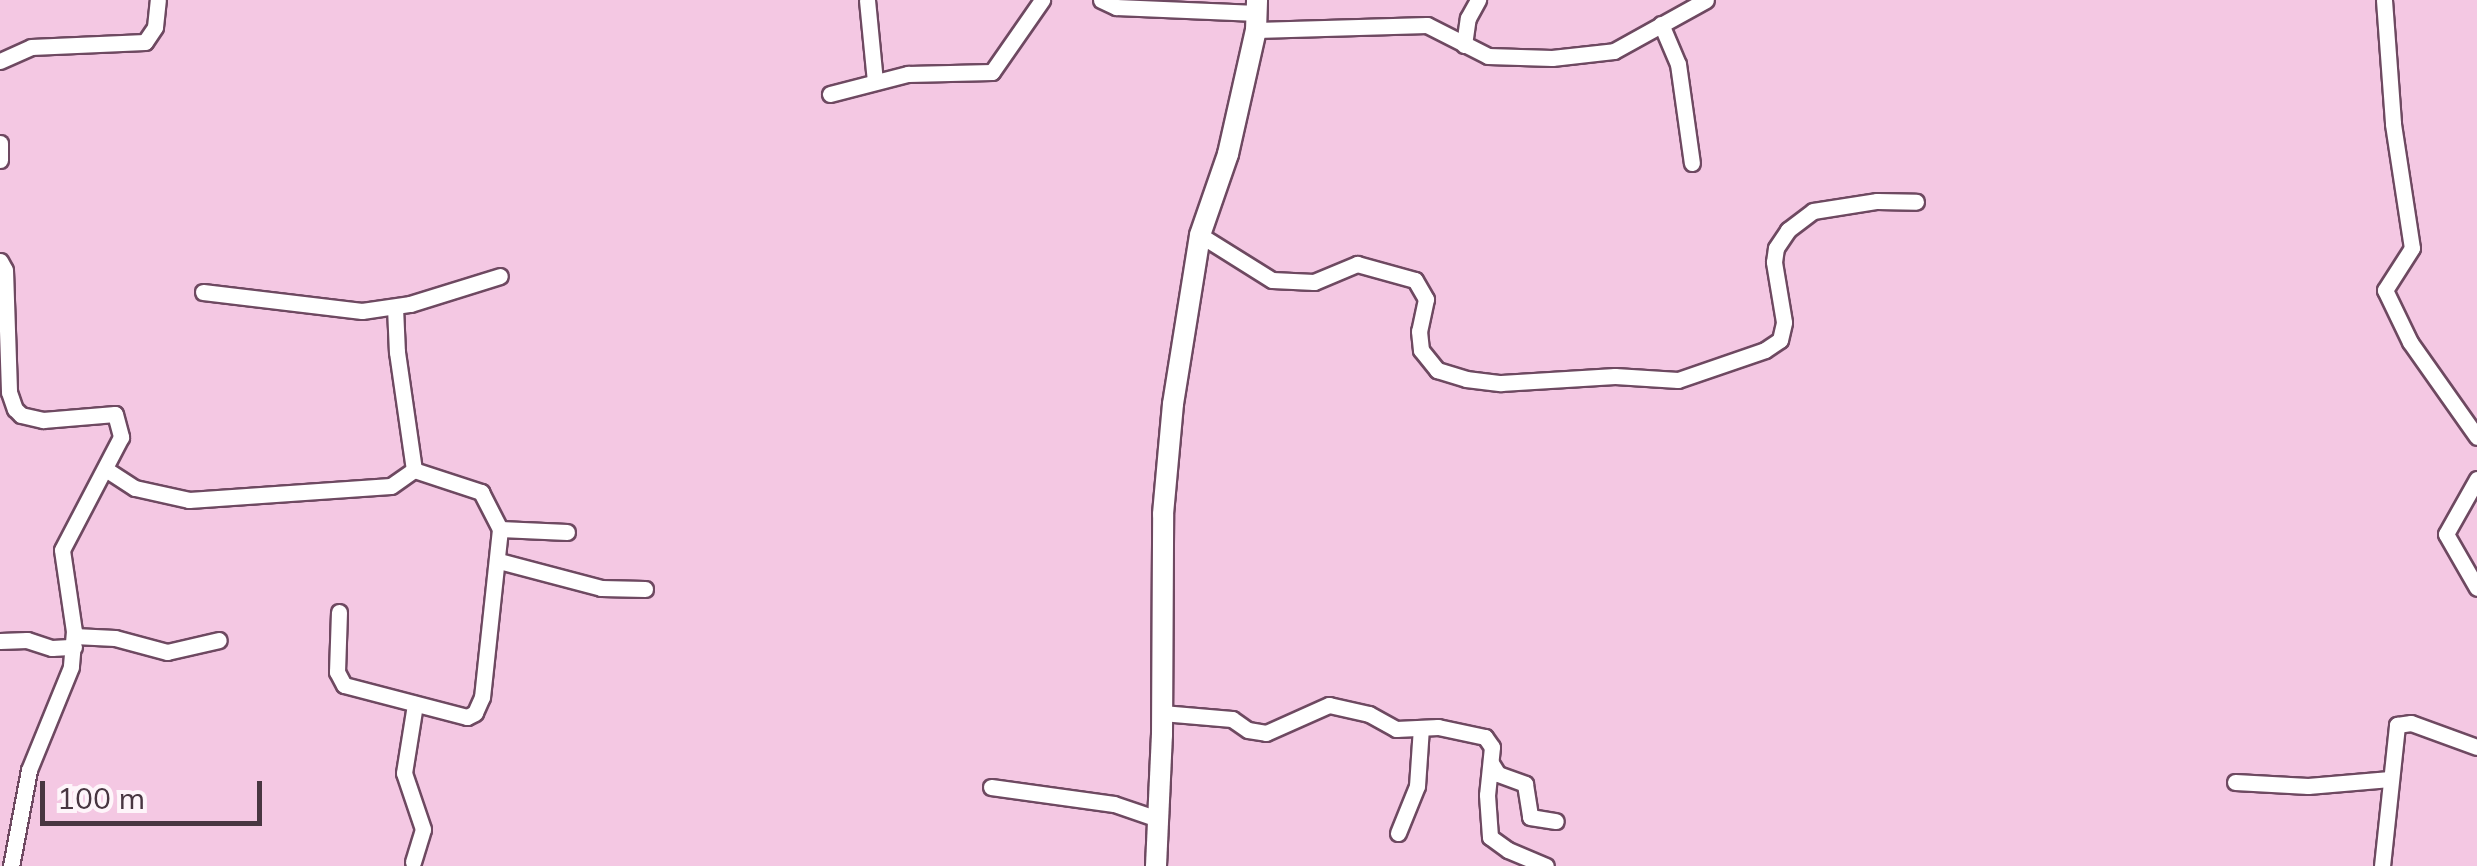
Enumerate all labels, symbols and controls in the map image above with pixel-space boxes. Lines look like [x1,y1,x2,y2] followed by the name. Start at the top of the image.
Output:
[45,761,268,823] scale bar
[57,779,145,817] text: 100 m

